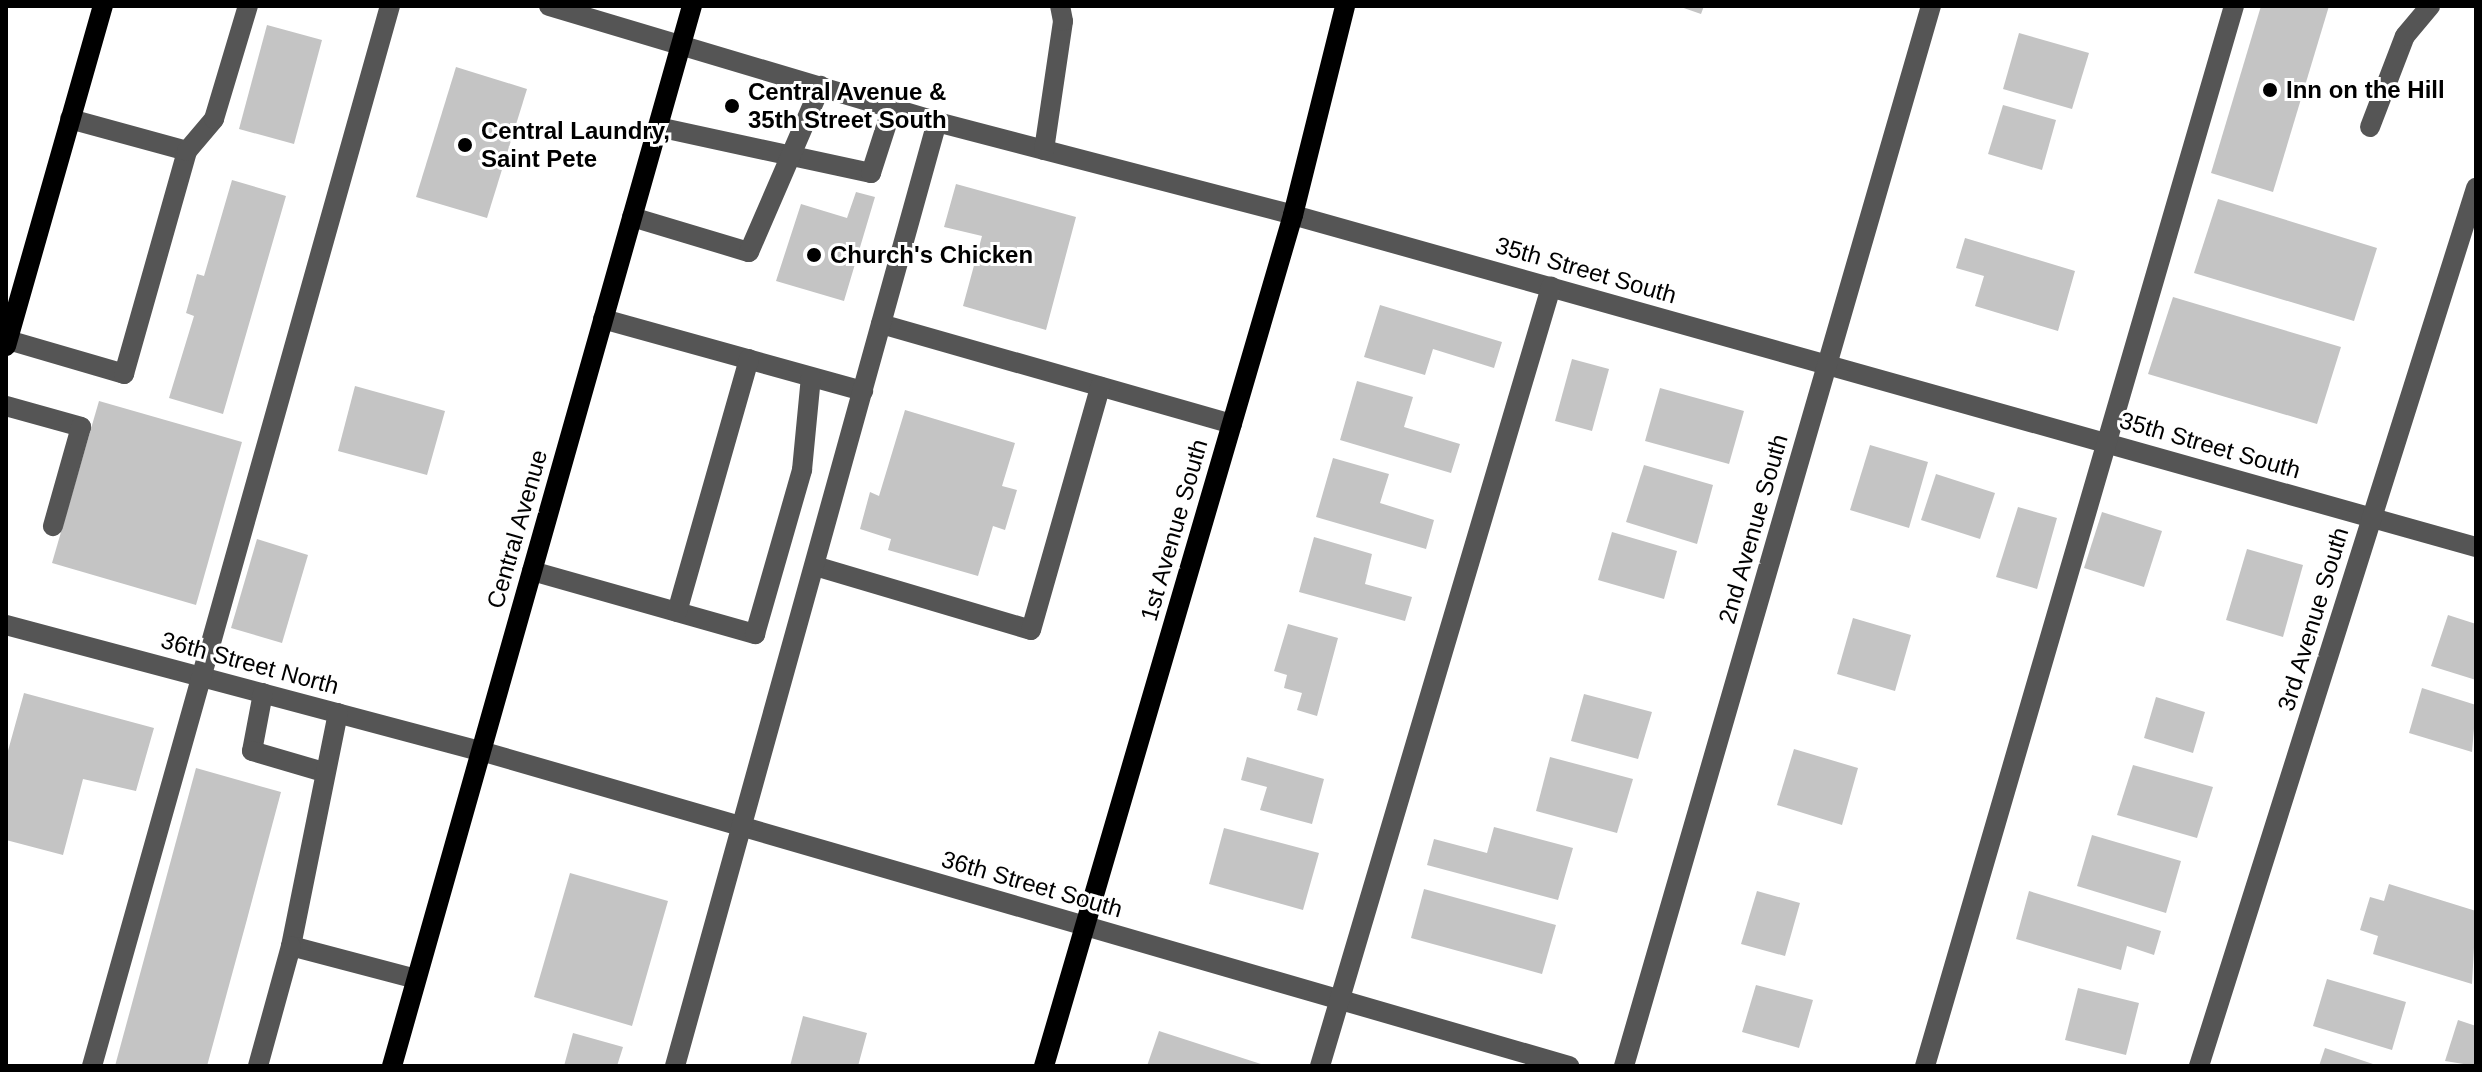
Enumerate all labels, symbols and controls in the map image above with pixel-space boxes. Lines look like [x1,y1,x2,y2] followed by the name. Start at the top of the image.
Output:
[2286,76,2445,104] place label: Inn on the Hill
[748,78,947,134] place label: Central Avenue & 35th Street South
[2261,81,2279,99] marker: Inn on the Hill
[723,97,741,115] marker: Central Avenue & 35th Street South
[481,117,670,173] place label: Central Laundry, Saint Pete
[456,136,474,154] marker: Central Laundry, Saint Pete
[1492,230,1680,310] street label: 35th Street South
[830,241,1033,269] place label: Church's Chicken
[805,246,823,264] marker: Church's Chicken
[2116,405,2304,485] street label: 35th Street South
[1712,430,1794,628] street label: 2nd Avenue South
[1134,435,1214,625] street label: 1st Avenue South
[480,446,554,612] street label: Central Avenue
[2271,523,2355,715] street label: 3rd Avenue South
[158,625,342,701] street label: 36th Street North
[938,844,1126,924] street label: 36th Street South

